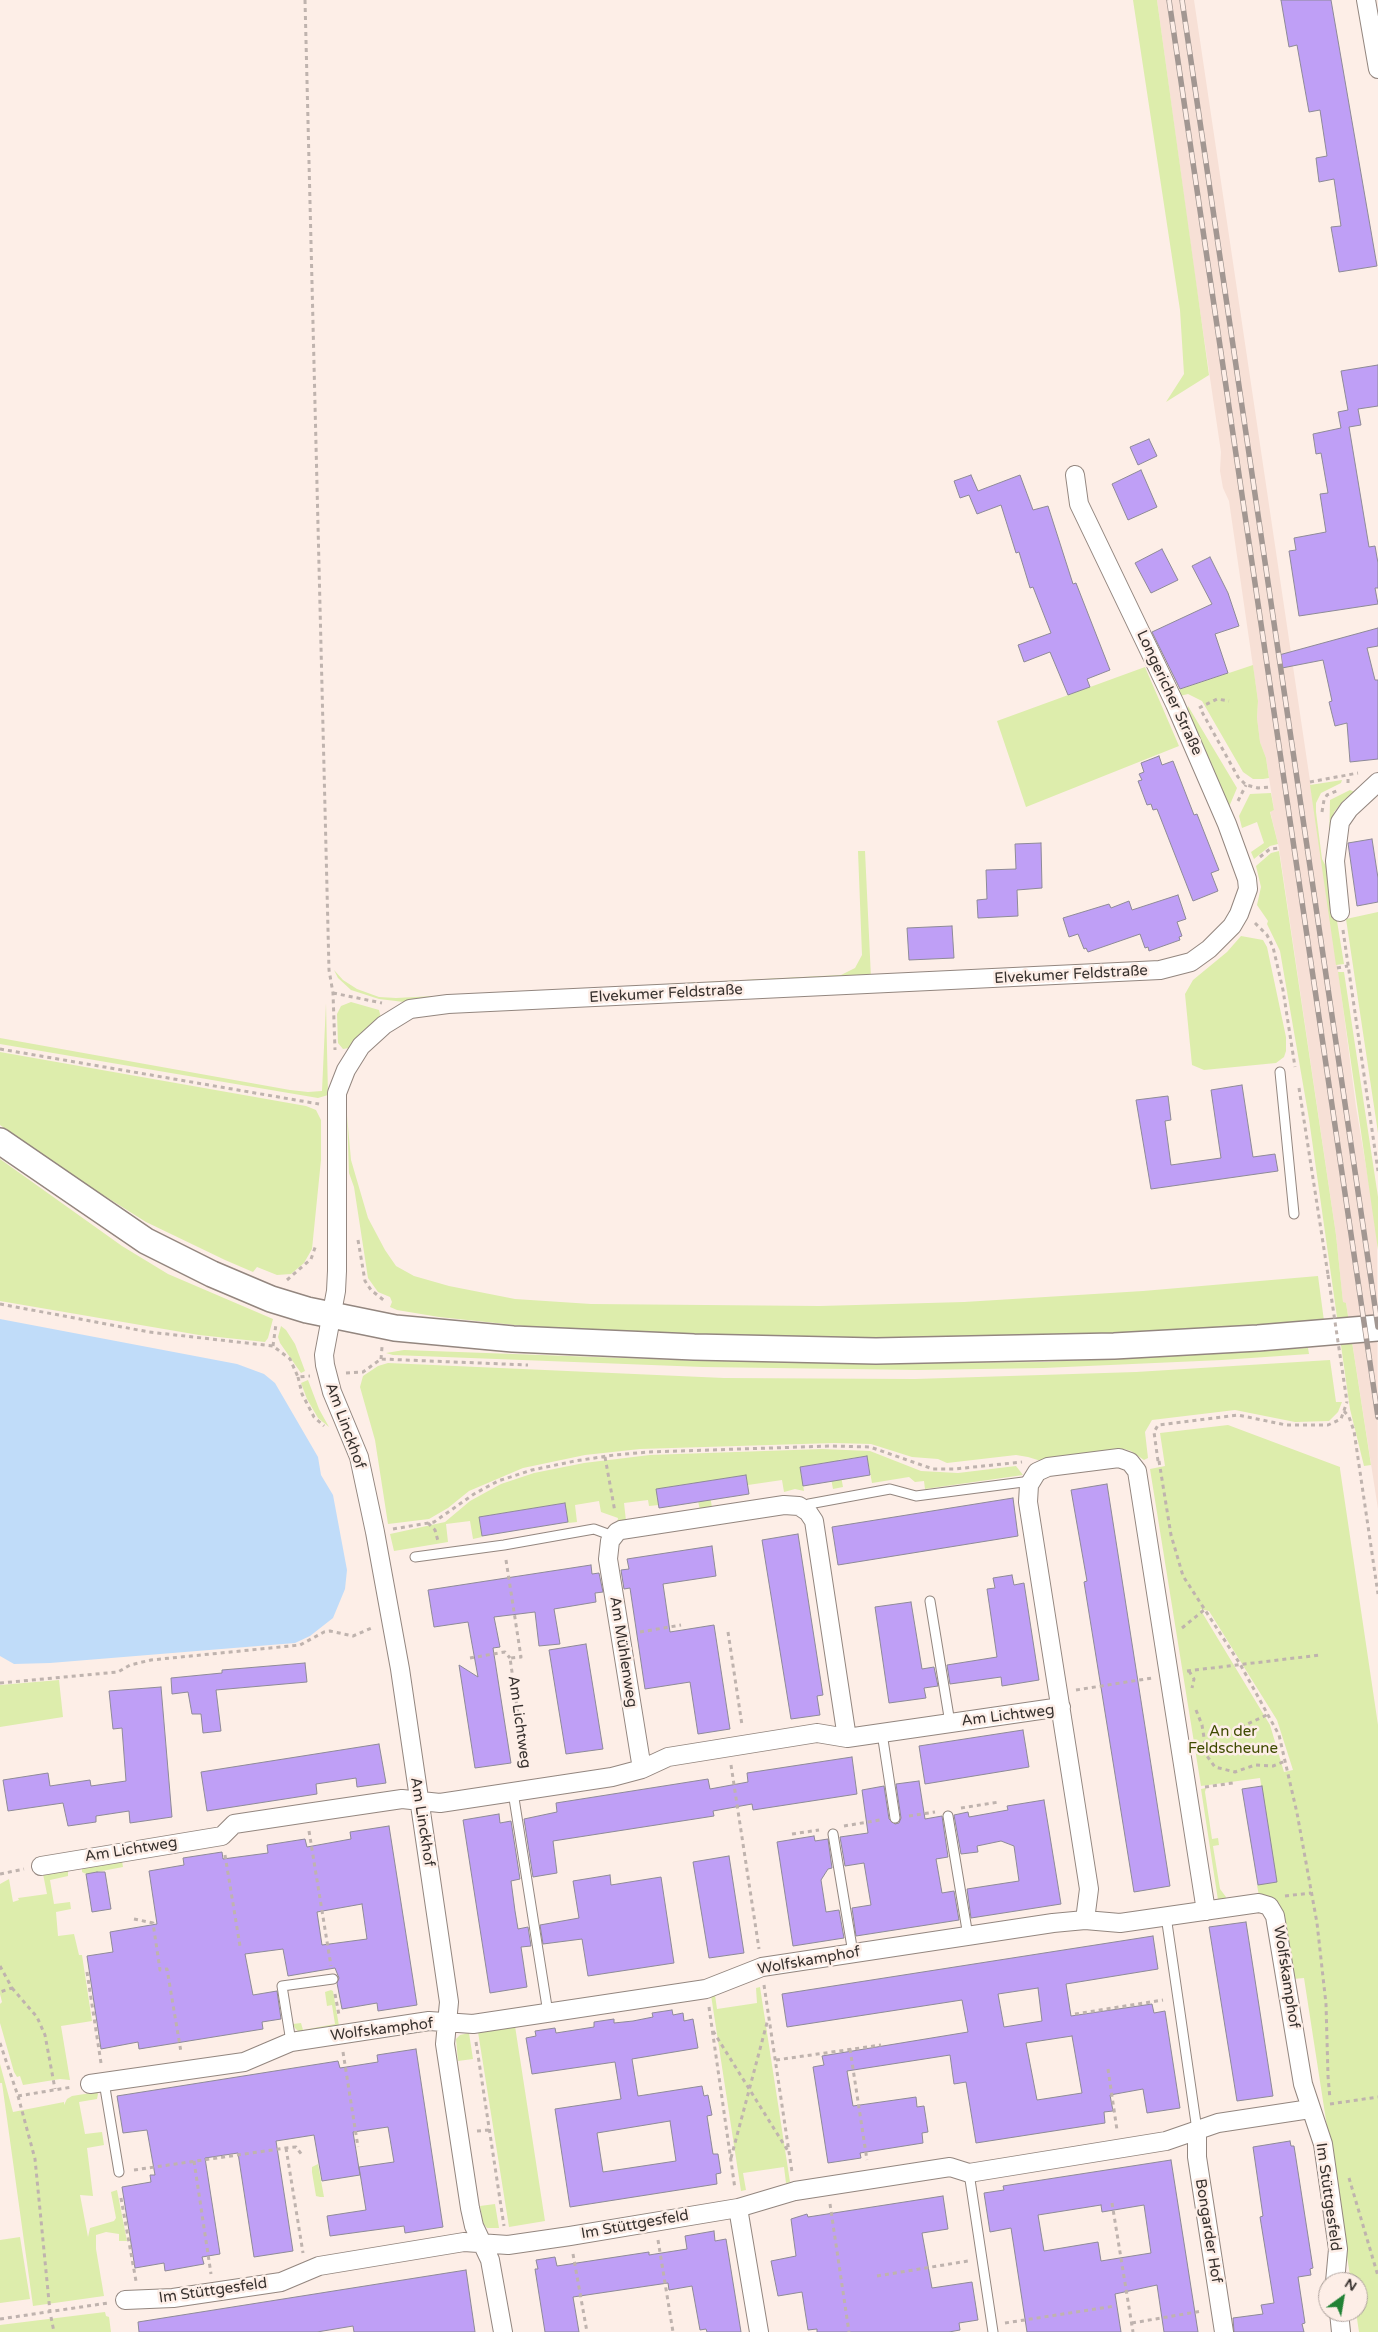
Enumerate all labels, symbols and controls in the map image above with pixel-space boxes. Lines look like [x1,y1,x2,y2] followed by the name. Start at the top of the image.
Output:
[1132,628,1206,758] street label: Longericher Straße
[994,962,1148,988] street label: Elvekumer Feldstraße
[589,981,743,1007] street label: Elvekumer Feldstraße
[321,1380,369,1472] street label: Am Linckhof
[605,1595,641,1709] street label: Am Mühlenweg
[504,1674,534,1770] street label: Am Lichtweg
[961,1701,1055,1731] street label: Am Lichtweg
[1188,1723,1278,1758] park label: An der Feldscheune
[406,1776,438,1868] street label: Am Linckhof
[83,1834,179,1866] street label: Am Lichtweg
[1269,1924,1303,2030] street label: Wolfskamphof
[756,1943,862,1979] street label: Wolfskamphof
[329,2015,435,2045] street label: Wolfskamphof
[1311,2142,1345,2252] street label: Im Stüttgesfeld
[1191,2178,1225,2284] street label: Bongarder Hof
[580,2207,690,2243] street label: Im Stüttgesfeld
[1318,2272,1368,2322] north arrow
[158,2274,268,2308] street label: Im Stüttgesfeld
[1341,2275,1360,2295] text: N

